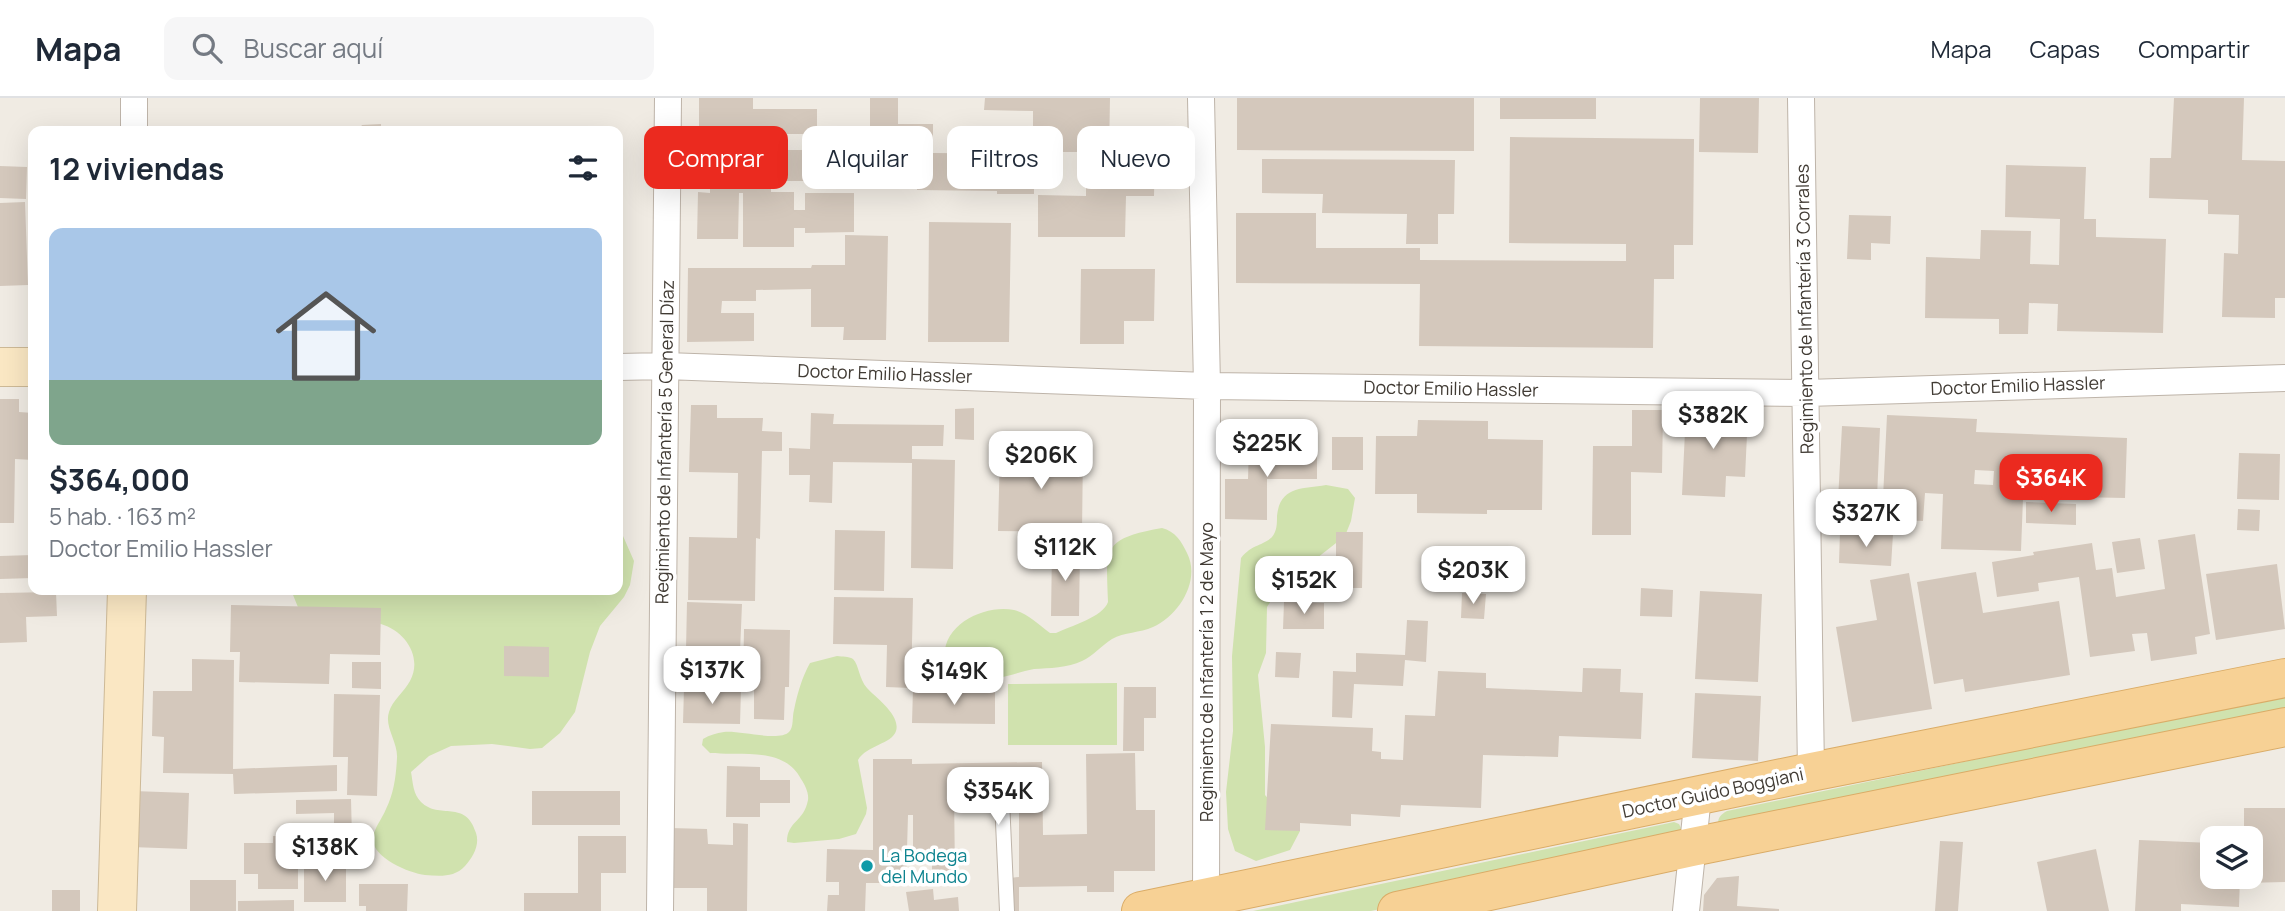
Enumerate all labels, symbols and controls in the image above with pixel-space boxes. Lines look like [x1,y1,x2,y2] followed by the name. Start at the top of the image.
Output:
[164,17,654,80] search box
[35,26,122,71] text: Mapa
[188,29,226,67] icon: search
[244,30,383,66] text: Buscar aquí
[1931,32,1992,65] text: Mapa
[2030,32,2100,65] text: Capas
[2138,32,2250,65] text: Compartir
[644,126,788,189] chip: Comprar
[802,126,933,189] chip: Alquilar
[947,126,1063,189] chip: Filtros
[1077,126,1195,189] chip: Nuevo
[49,148,224,189] text: 12 viviendas
[564,149,602,187] icon: filters
[1789,164,1819,454] street label: Regimiento de Infantería 3 Corrales
[263,273,389,399] icon: home
[649,280,679,604] street label: Regimiento de Infantería 5 General Díaz
[797,358,973,388] street label: Doctor Emilio Hassler
[1930,370,2106,400] street label: Doctor Emilio Hassler
[1363,374,1539,402] street label: Doctor Emilio Hassler
[1664,392,1762,451] pin: $382K
[1678,398,1748,430] text: $382K
[1218,420,1316,479] pin: $225K
[1232,426,1302,458] text: $225K
[992,432,1090,491] pin: $206K
[1005,438,1077,470] text: $206K
[2002,454,2100,514] pin: $364K
[49,459,190,500] text: $364,000
[2016,461,2087,493] text: $364K
[1817,490,1915,549] pin: $327K
[1832,496,1900,528] text: $327K
[49,500,196,532] text: 5 hab. · 163 m²
[1194,522,1218,822] street label: Regimiento de Infantería 1 2 de Mayo
[1016,524,1114,583] pin: $112K
[1033,530,1097,562] text: $112K
[49,532,273,564] text: Doctor Emilio Hassler
[1424,546,1522,606] pin: $203K
[1437,553,1509,585] text: $203K
[1255,556,1353,616] pin: $152K
[1271,563,1337,595] text: $152K
[663,646,761,706] pin: $137K
[905,648,1003,707] pin: $149K
[679,653,745,685] text: $137K
[920,654,988,686] text: $149K
[1620,761,1806,823] street label: Doctor Guido Boggiani
[949,768,1047,827] pin: $354K
[963,774,1033,806] text: $354K
[276,824,374,883] pin: $138K
[2200,826,2263,889] map controls
[2200,826,2263,889] button: layers
[292,830,358,862] text: $138K
[881,843,968,888] place label: La Bodega del Mundo
[859,858,875,874] marker: La Bodega del Mundo

